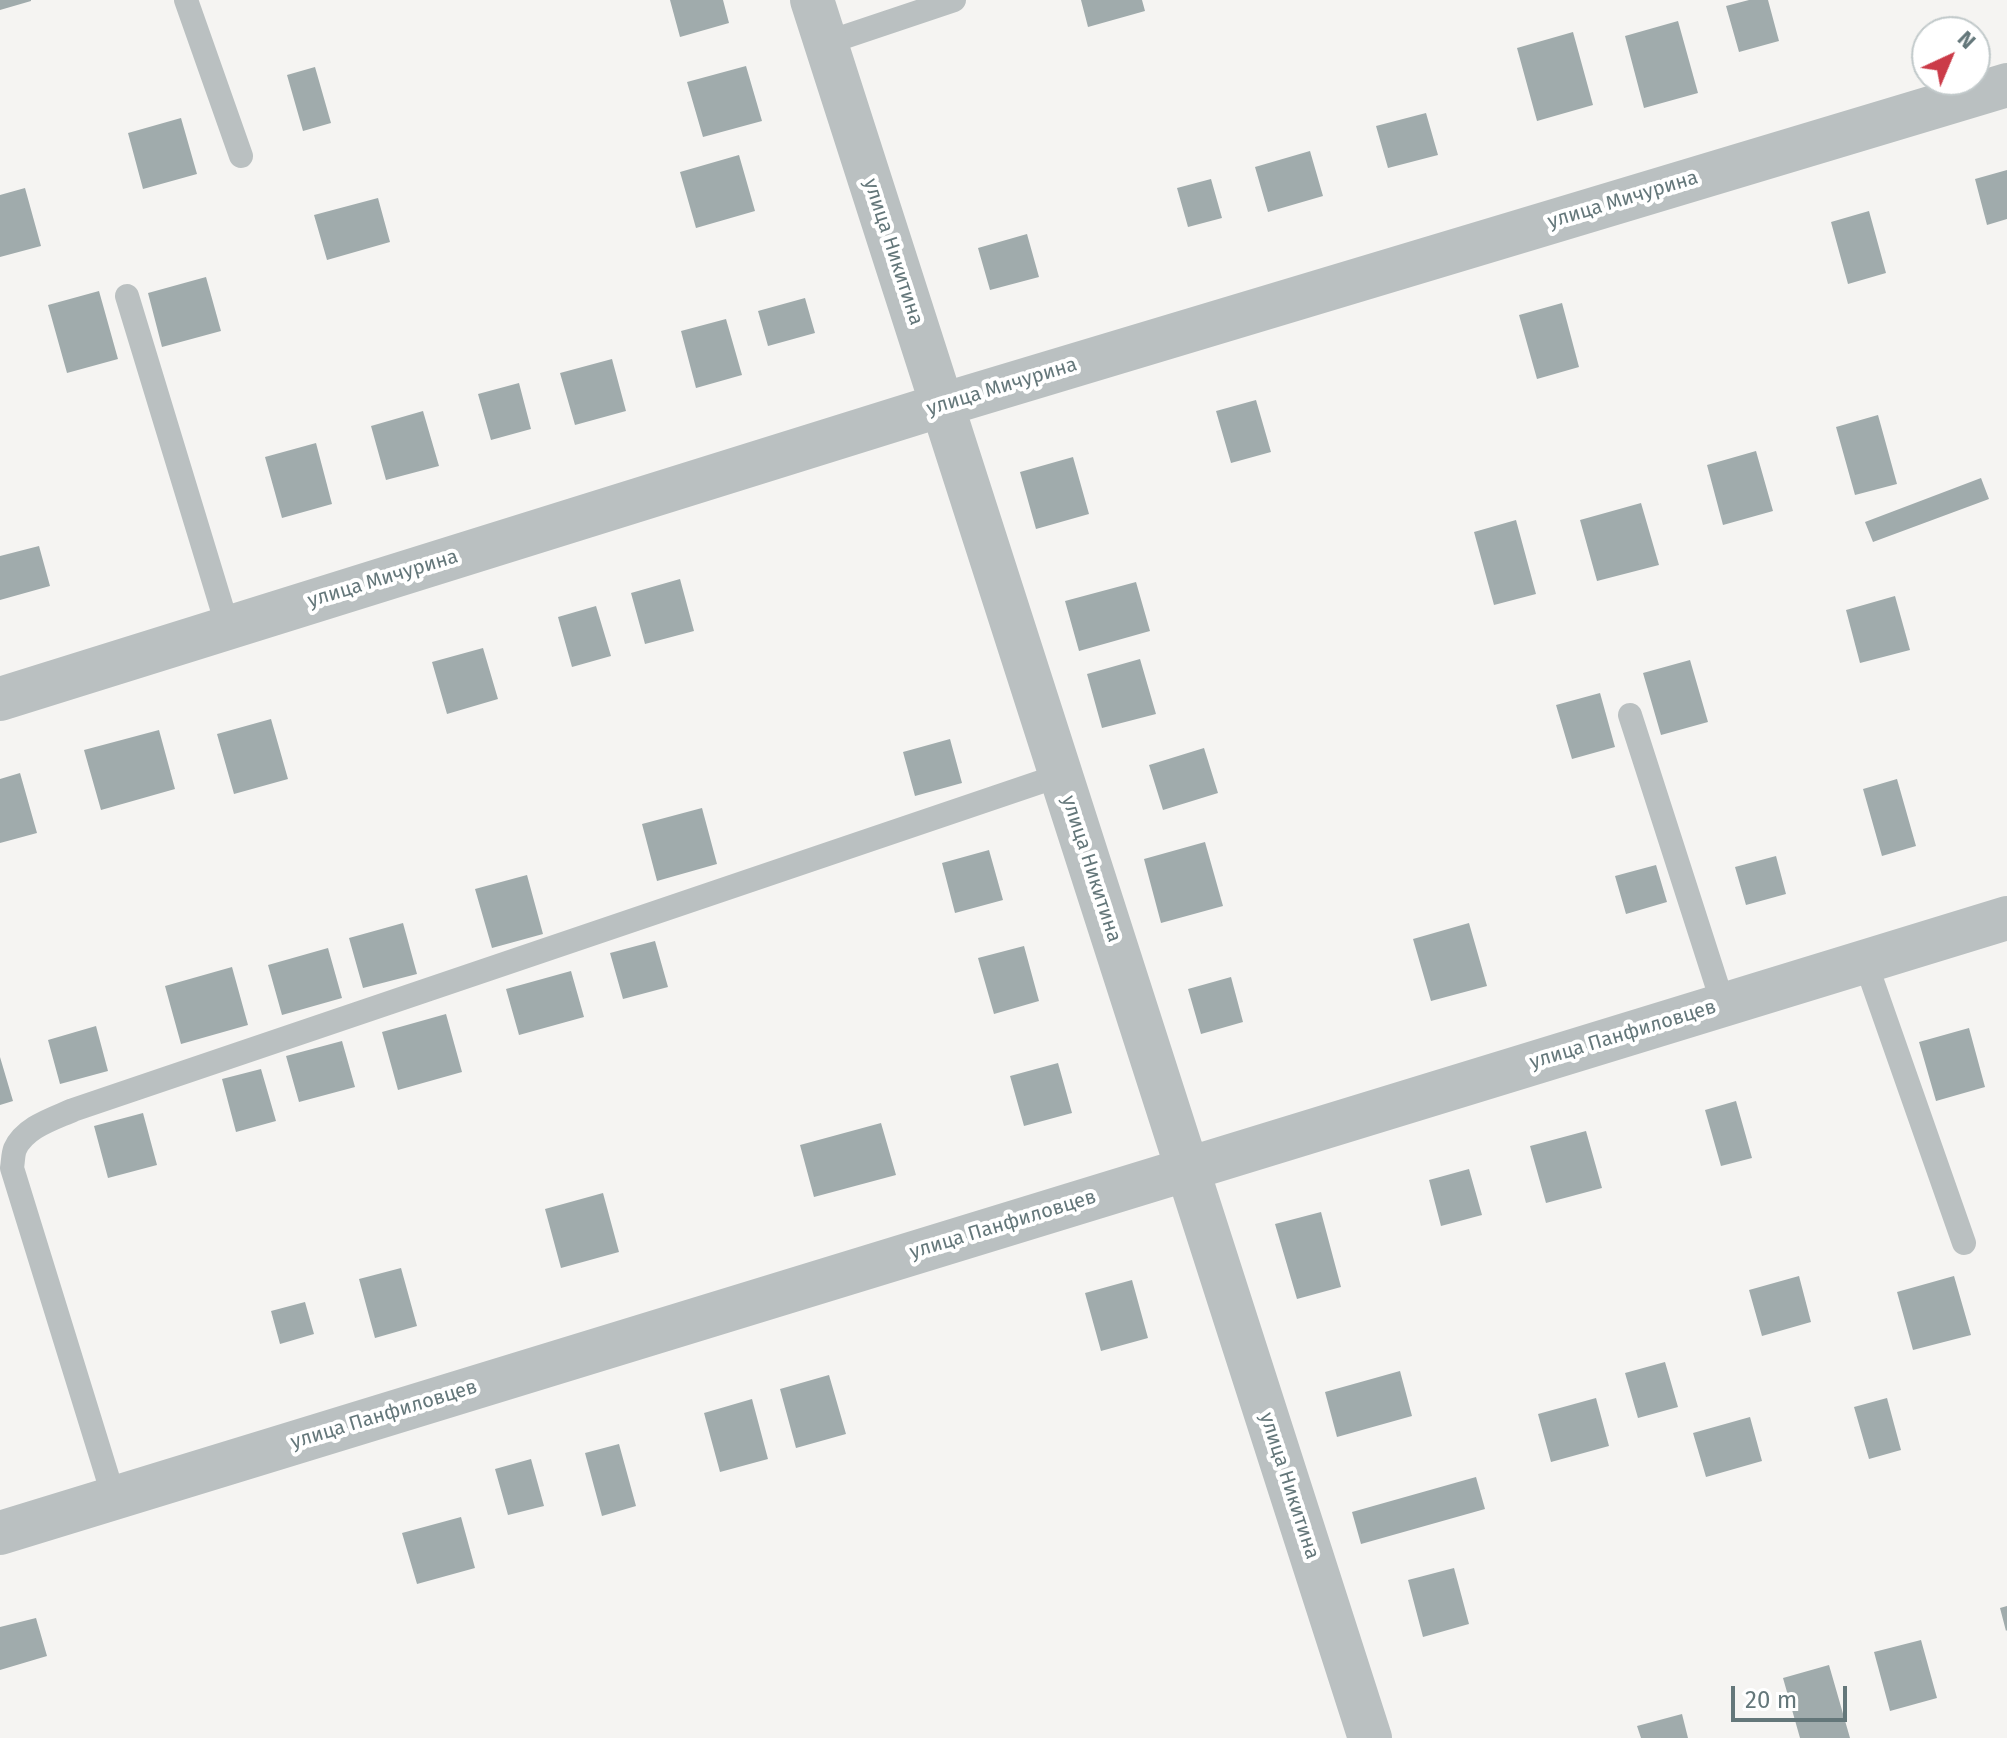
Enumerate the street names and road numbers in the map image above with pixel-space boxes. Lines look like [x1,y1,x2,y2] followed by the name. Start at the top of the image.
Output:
[1545,166,1701,234] street label: улица Мичурина
[858,176,928,328] street label: улица Никитина
[924,353,1080,421] street label: улица Мичурина
[305,545,461,613] street label: улица Мичурина
[1056,793,1126,945] street label: улица Никитина
[1527,995,1719,1075] street label: улица Панфиловцев
[907,1185,1099,1265] street label: улица Панфиловцев
[288,1375,480,1455] street label: улица Панфиловцев
[1254,1410,1324,1562] street label: улица Никитина

